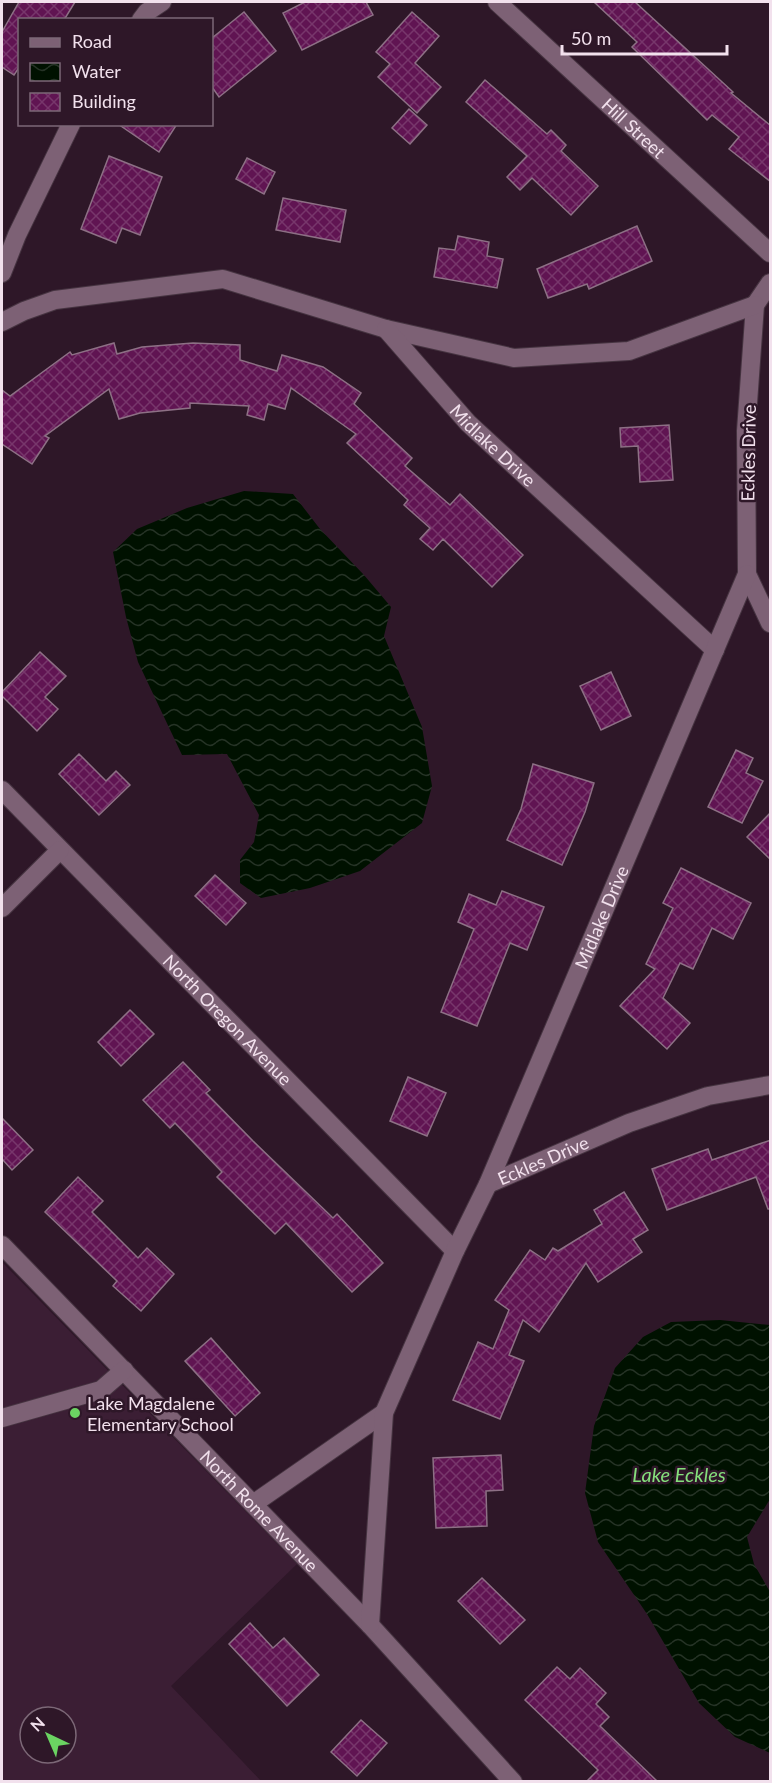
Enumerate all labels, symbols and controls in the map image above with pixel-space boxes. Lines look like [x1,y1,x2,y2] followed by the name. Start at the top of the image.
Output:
[18,18,213,126] legend
[562,18,727,56] scale bar
[571,27,611,49] text: 50 m
[72,30,112,52] text: Road
[72,60,121,82] text: Water
[72,90,136,112] text: Building
[598,93,671,163] street label: Hill Street
[445,399,540,491] street label: Midlake Drive
[736,404,760,502] street label: Eckles Drive
[570,862,633,972] street label: Midlake Drive
[159,950,297,1090] street label: North Oregon Avenue
[494,1131,592,1190] street label: Eckles Drive
[87,1392,234,1435] place label: Lake Magdalene Elementary School
[68,1406,82,1420] marker: Lake Magdalene Elementary School
[196,1446,323,1576] street label: North Rome Avenue
[632,1462,726,1486] water label: Lake Eckles
[18,1705,78,1765] north arrow
[26,1713,48,1735] text: N

